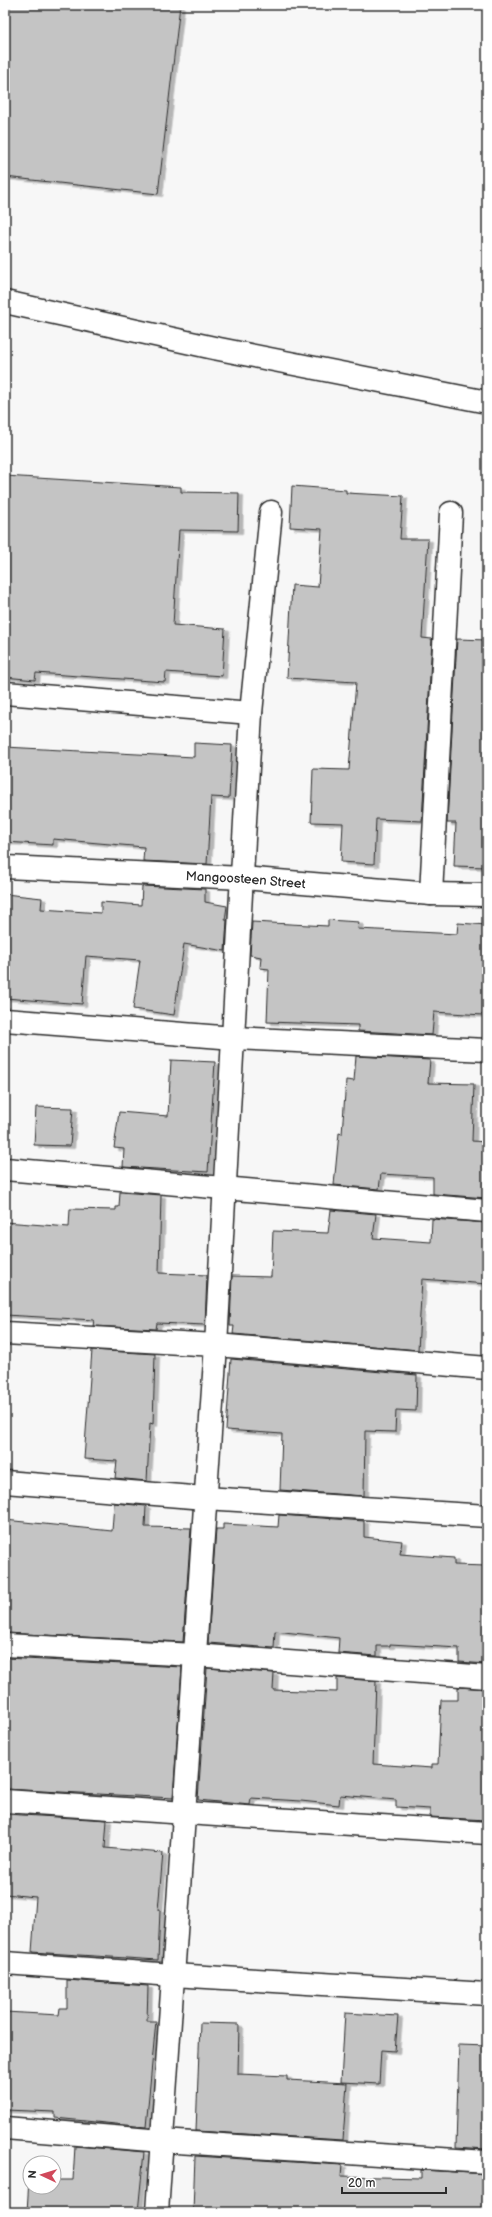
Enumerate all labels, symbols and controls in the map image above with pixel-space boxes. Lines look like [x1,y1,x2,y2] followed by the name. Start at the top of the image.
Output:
[185,868,306,892] street label: Mangoosteen Street
[22,2155,62,2195] north arrow
[342,2169,446,2195] scale bar
[26,2170,39,2179] text: N
[348,2176,375,2191] text: 20 m

